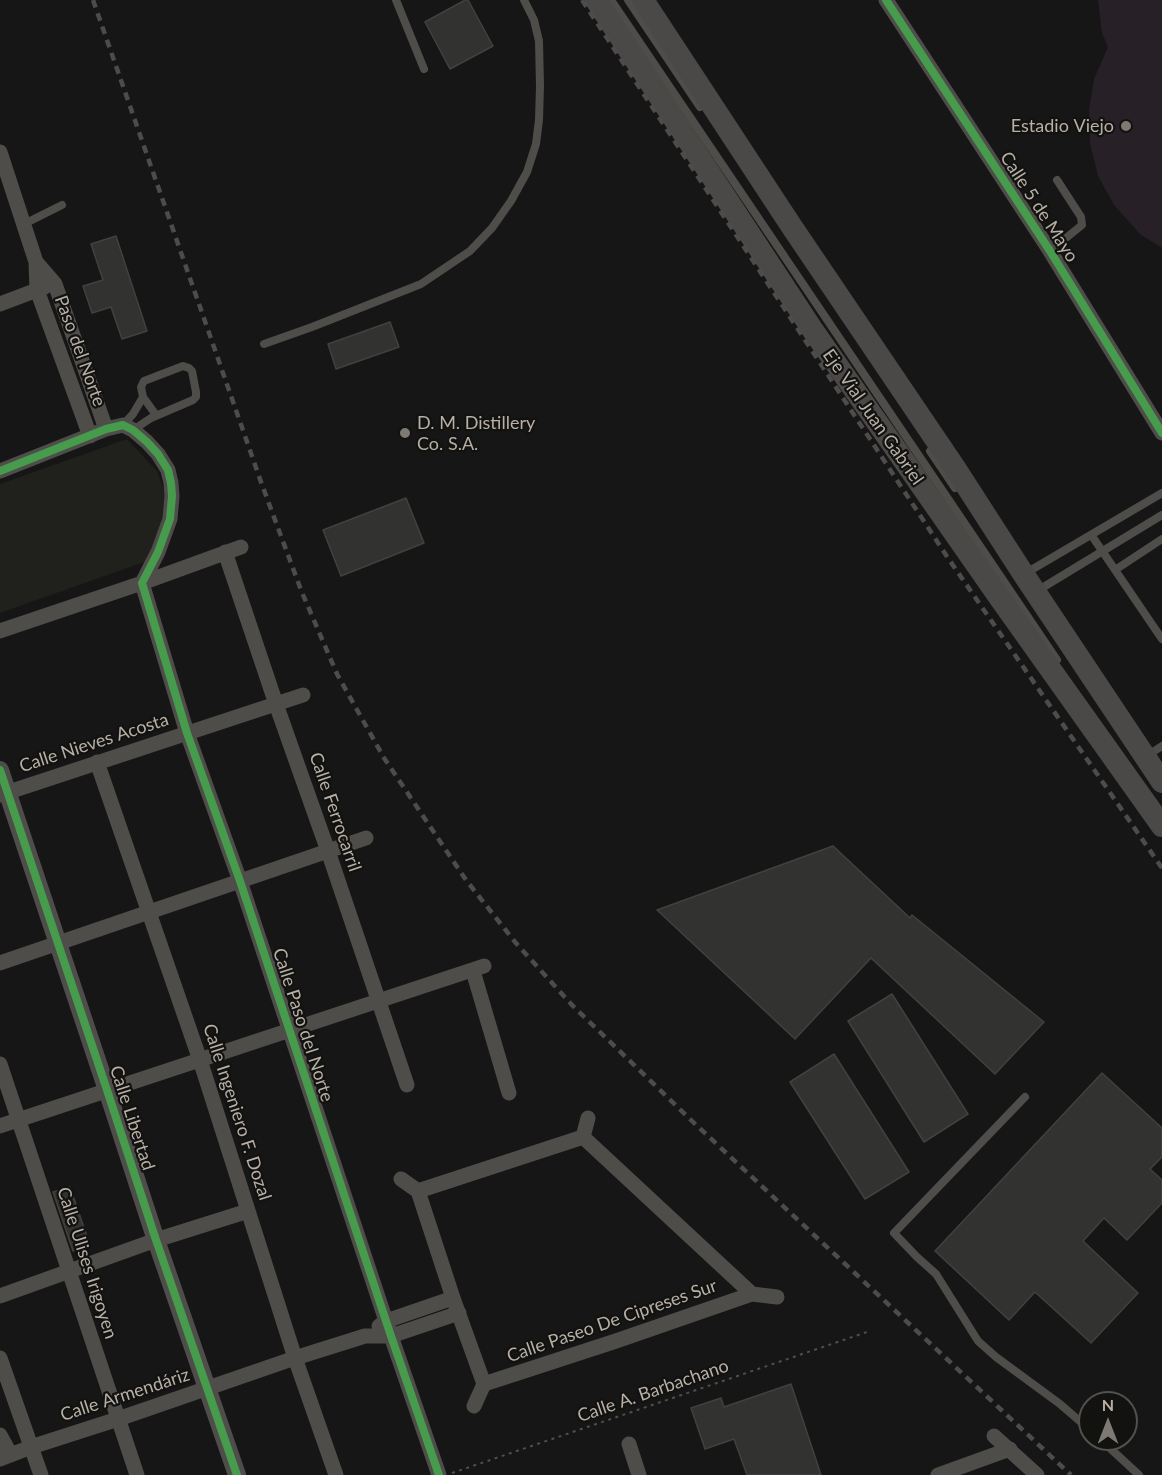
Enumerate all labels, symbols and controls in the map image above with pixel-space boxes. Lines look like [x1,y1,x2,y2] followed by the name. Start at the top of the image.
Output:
[1011,115,1114,137] place label: Estadio Viejo
[1119,119,1133,133] marker: Estadio Viejo
[995,148,1083,266] street label: Calle 5 de Mayo
[50,292,110,410] street label: Paso del Norte
[818,345,928,489] street label: Eje Vial Juan Gabriel
[417,412,535,454] place label: D. M. Distillery Co. S.A.
[398,426,412,440] marker: D. M. Distillery Co. S.A.
[17,709,171,777] street label: Calle Nieves Acosta
[305,750,365,874] street label: Calle Ferrocarril
[268,945,338,1105] street label: Calle Paso del Norte
[198,1021,276,1203] street label: Calle Ingeniero F. Dozal
[105,1063,159,1173] street label: Calle Libertad
[52,1184,122,1342] street label: Calle Ulises Irigoyen
[504,1275,720,1367] street label: Calle Paseo De Cipreses Sur
[575,1355,731,1427] street label: Calle A. Barbachano
[58,1364,192,1426] street label: Calle Armendáriz
[1078,1391,1138,1451] north arrow
[1102,1395,1114,1414] text: N

